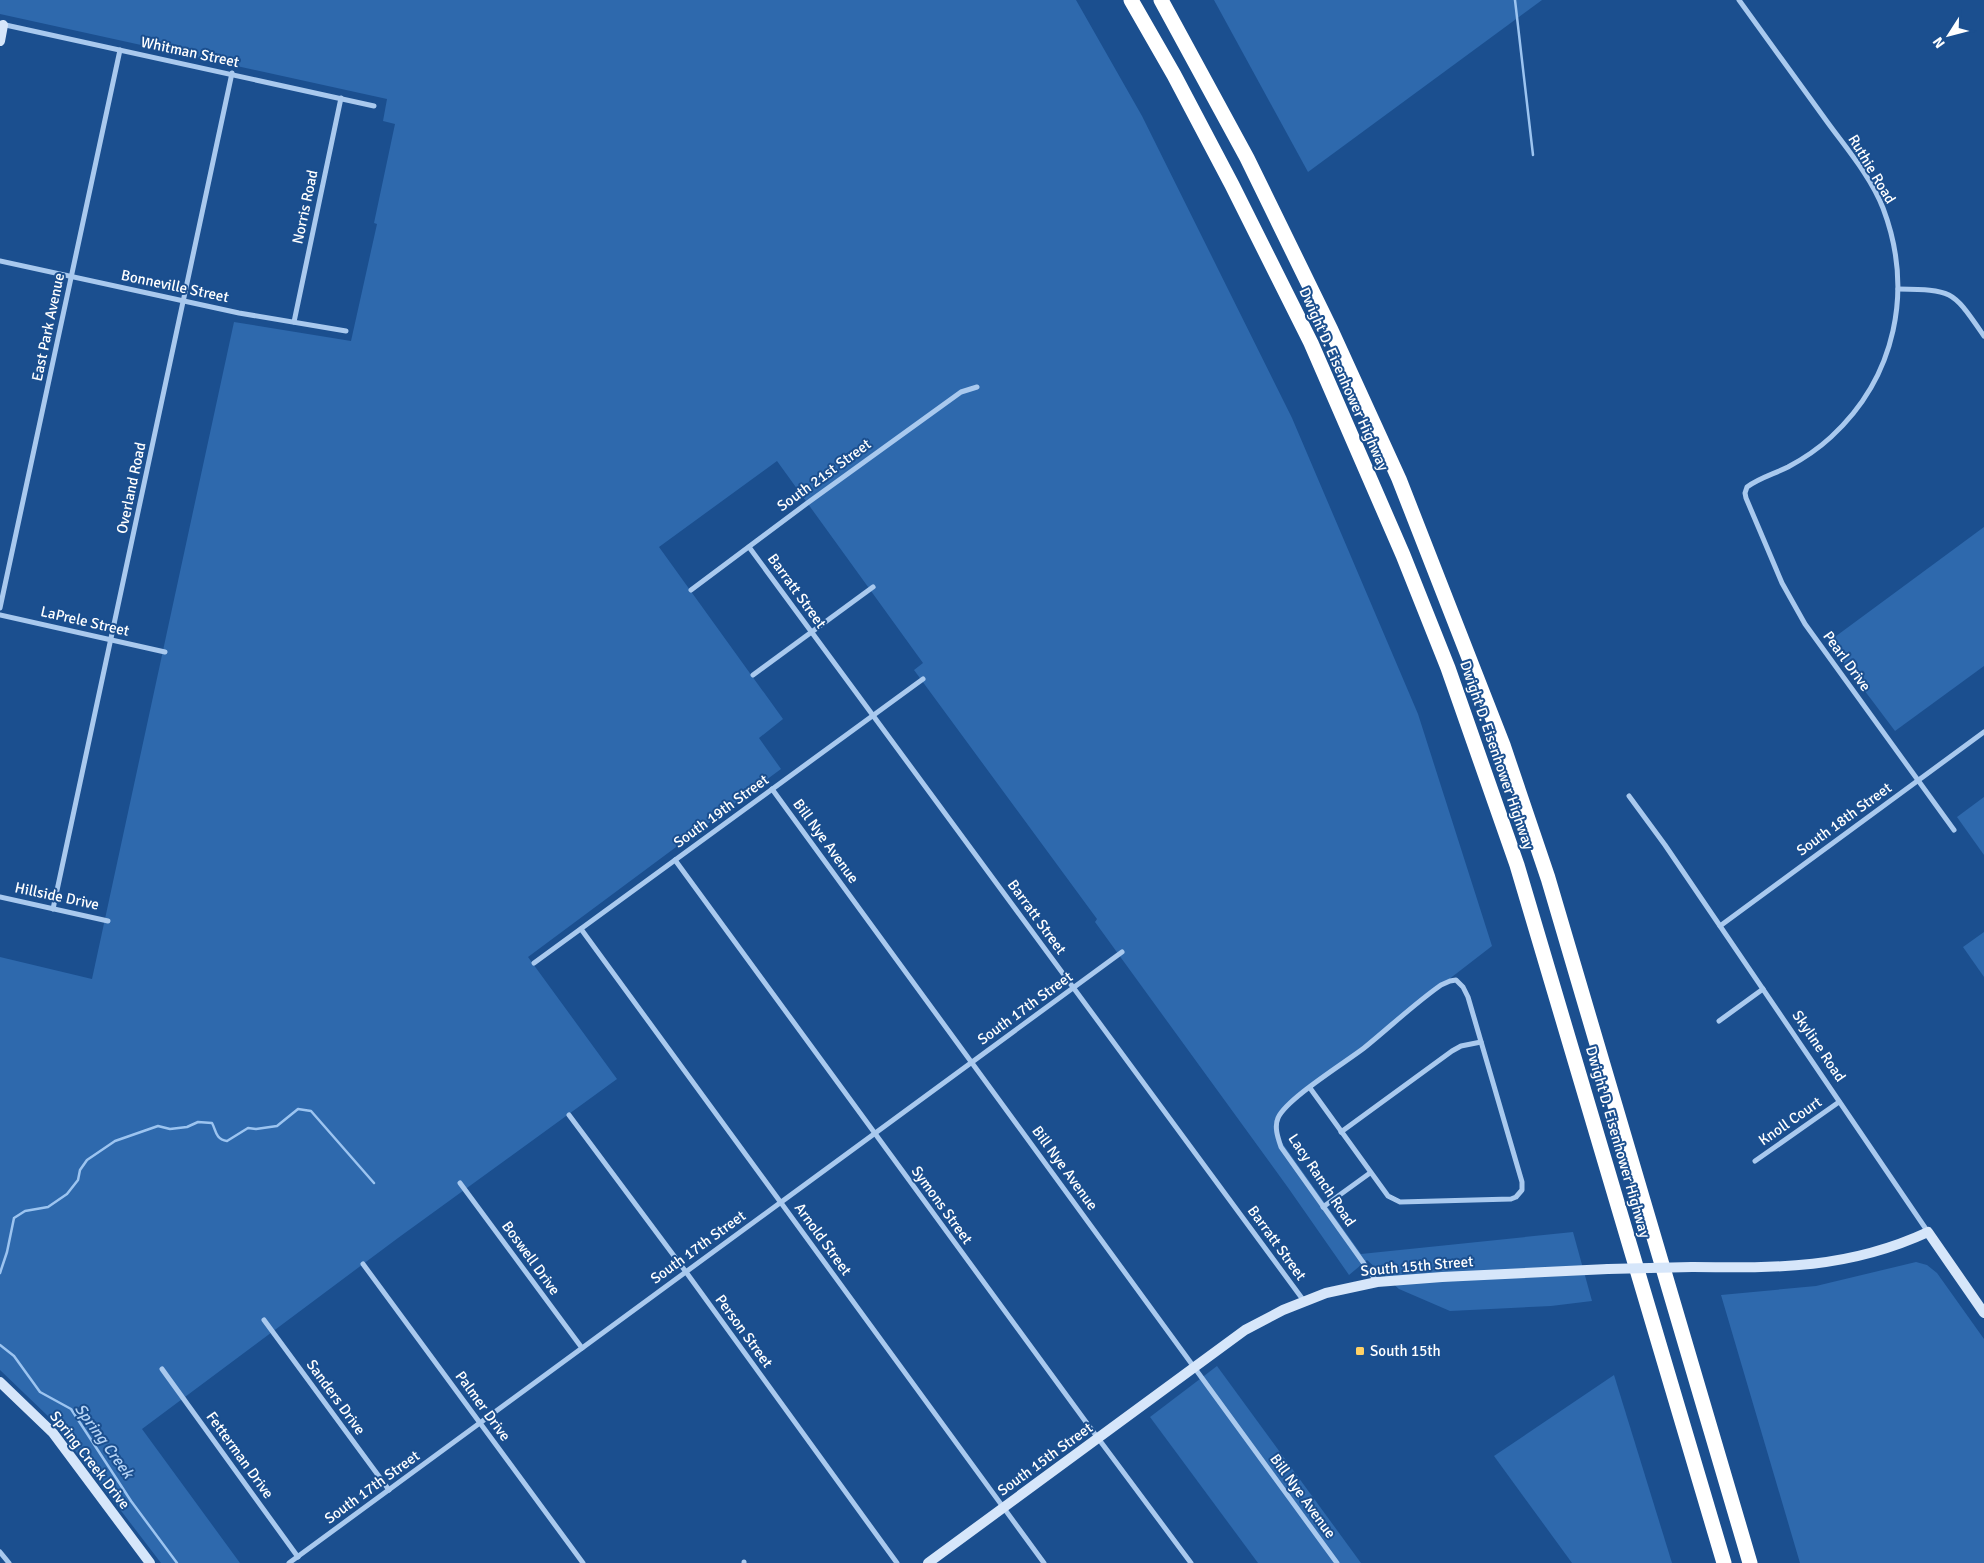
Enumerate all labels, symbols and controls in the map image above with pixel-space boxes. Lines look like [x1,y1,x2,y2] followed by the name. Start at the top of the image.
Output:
[1924,10,1974,60] north arrow
[139,33,241,71] street label: Whitman Street
[1929,33,1949,51] text: N
[1844,131,1900,207] street label: Ruthie Road
[288,168,322,246] street label: Norris Road
[119,266,231,306] street label: Bonneville Street
[28,271,68,383] street label: East Park Avenue
[1295,285,1393,473] street label: Dwight D. Eisenhower Highway
[774,435,874,515] street label: South 21st Street
[113,441,149,535] street label: Overland Road
[764,550,830,632] street label: Barratt Street
[39,602,131,640] street label: LaPrele Street
[1819,627,1875,695] street label: Pearl Drive
[1456,658,1538,852] street label: Dwight D. Eisenhower Highway
[670,770,772,852] street label: South 19th Street
[1793,778,1895,860] street label: South 18th Street
[789,795,863,887] street label: Bill Nye Avenue
[1004,876,1070,958] street label: Barratt Street
[13,878,101,914] street label: Hillside Drive
[974,967,1076,1049] street label: South 17th Street
[1789,1007,1850,1085] street label: Skyline Road
[1582,1044,1654,1240] street label: Dwight D. Eisenhower Highway
[1755,1093,1825,1149] street label: Knoll Court
[1028,1122,1102,1214] street label: Bill Nye Avenue
[1284,1130,1360,1230] street label: Lacy Ranch Road
[908,1163,976,1247] street label: Symons Street
[791,1199,855,1279] street label: Arnold Street
[1244,1202,1310,1284] street label: Barratt Street
[647,1206,749,1288] street label: South 17th Street
[498,1217,564,1299] street label: Boswell Drive
[1360,1252,1474,1280] street label: South 15th Street
[711,1291,777,1371] street label: Person Street
[1370,1342,1441,1360] place label: South 15th
[1354,1345,1366,1357] marker: South 15th
[303,1356,369,1438] street label: Sanders Drive
[452,1368,514,1444] street label: Palmer Drive
[70,1400,139,1484] water label: Spring Creek
[46,1407,134,1513] street label: Spring Creek Drive
[202,1408,278,1502] street label: Fetterman Drive
[994,1418,1096,1500] street label: South 15th Street
[321,1446,423,1528] street label: South 17th Street
[1266,1450,1340,1542] street label: Bill Nye Avenue

